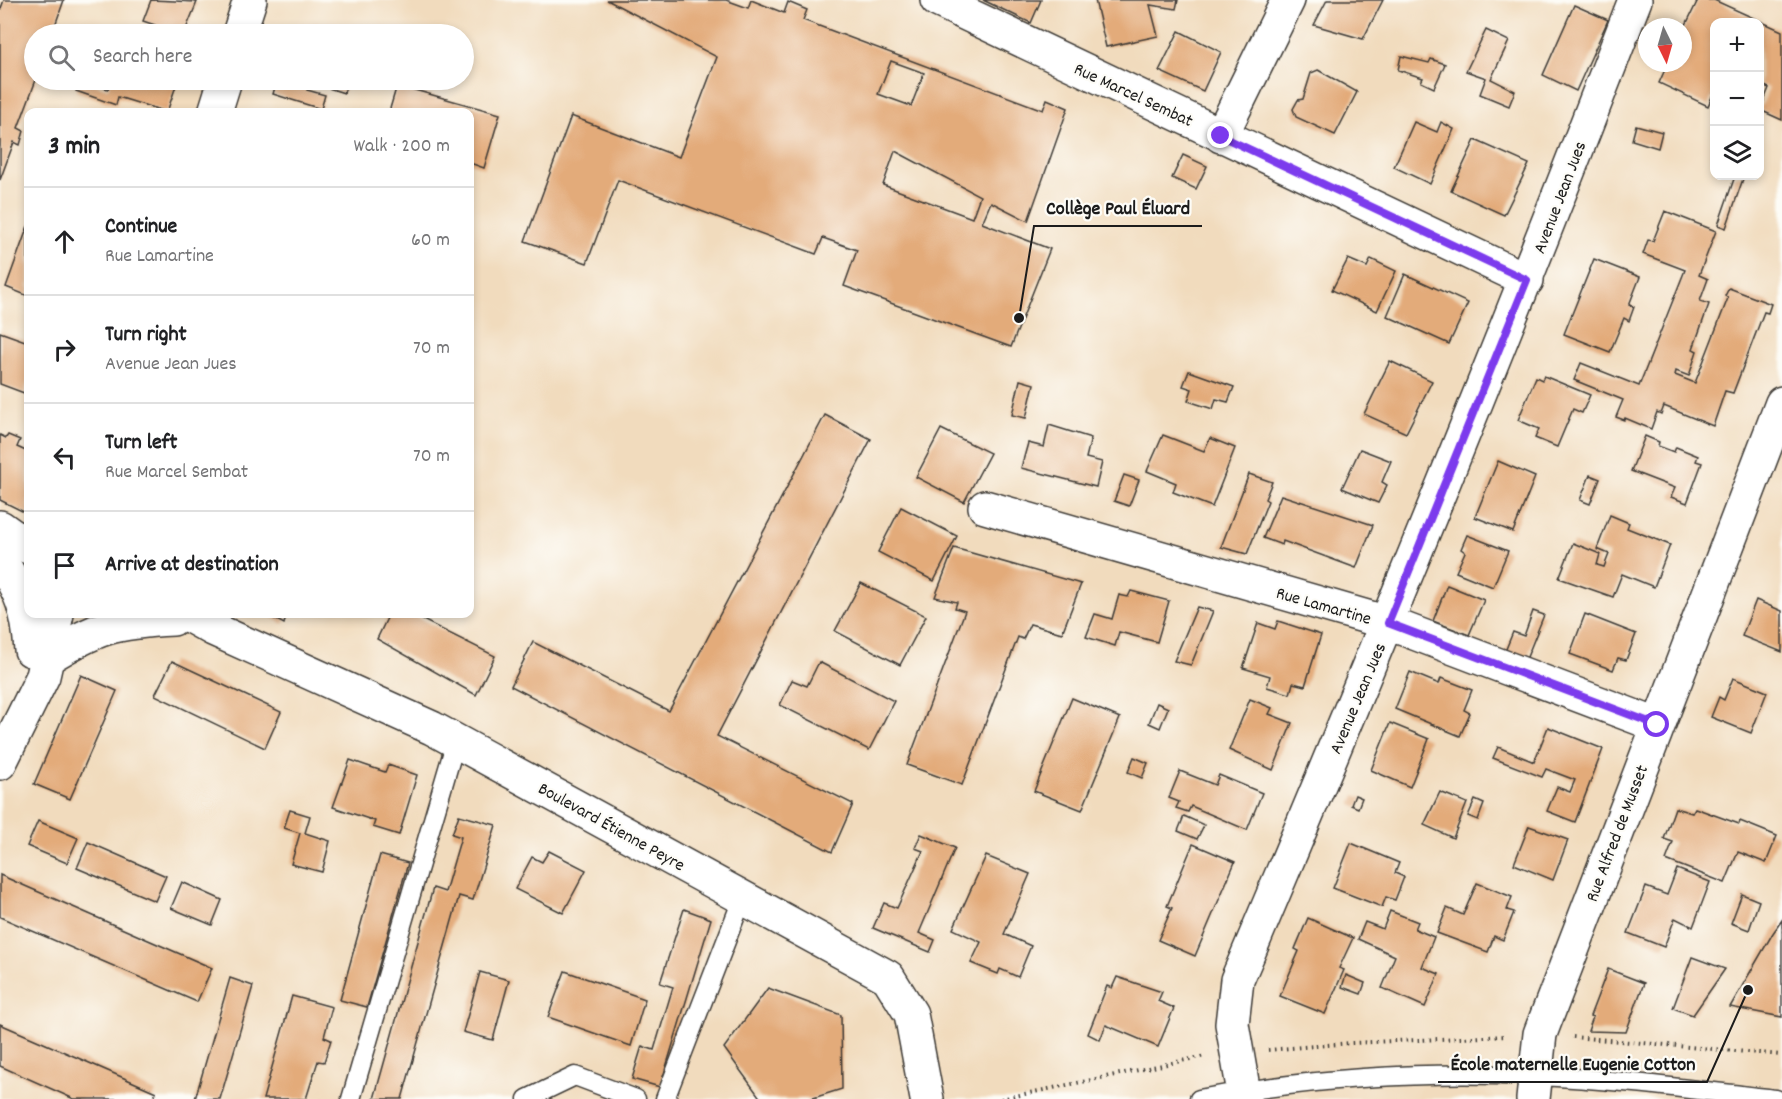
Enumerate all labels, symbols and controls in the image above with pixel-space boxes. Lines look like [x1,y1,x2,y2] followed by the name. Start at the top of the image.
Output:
[1638,18,1692,72] north arrow
[1710,18,1764,180] map controls
[1710,18,1764,72] button: +
[24,24,474,90] search box
[45,41,78,74] icon: search
[93,42,192,73] text: Search here
[1069,58,1197,135] street label: Rue Marcel Sembat
[1710,72,1764,126] button: −
[1207,122,1233,148] route end
[1710,126,1764,180] button: layers
[48,129,100,166] text: 3 min
[354,133,450,161] text: Walk · 200 m
[1528,138,1594,258] street label: Avenue Jean Jues
[1034,188,1202,226] callout: Collège Paul Éluard
[1046,196,1190,224] text: Collège Paul Éluard
[105,212,177,243] text: Continue
[48,225,81,258] icon: ahead
[411,227,450,255] text: 60 m
[105,243,214,271] text: Rue Lamartine
[105,320,187,351] text: Turn right
[48,333,81,366] icon: right
[413,335,450,363] text: 70 m
[105,351,237,379] text: Avenue Jean Jues
[105,428,177,459] text: Turn left
[48,441,81,474] icon: left
[413,443,450,471] text: 70 m
[105,459,248,487] text: Rue Marcel Sembat
[48,549,81,582] icon: arrive
[105,550,279,581] text: Arrive at destination
[1273,582,1374,633] street label: Rue Lamartine
[1325,640,1394,758] street label: Avenue Jean Jues
[1643,711,1669,737] route start
[1581,762,1656,906] street label: Rue Alfred de Musset
[533,777,689,879] street label: Boulevard Étienne Peyre
[1438,1044,1707,1082] callout: École maternelle Eugenie Cotton
[1450,1052,1696,1080] text: École maternelle Eugenie Cotton

